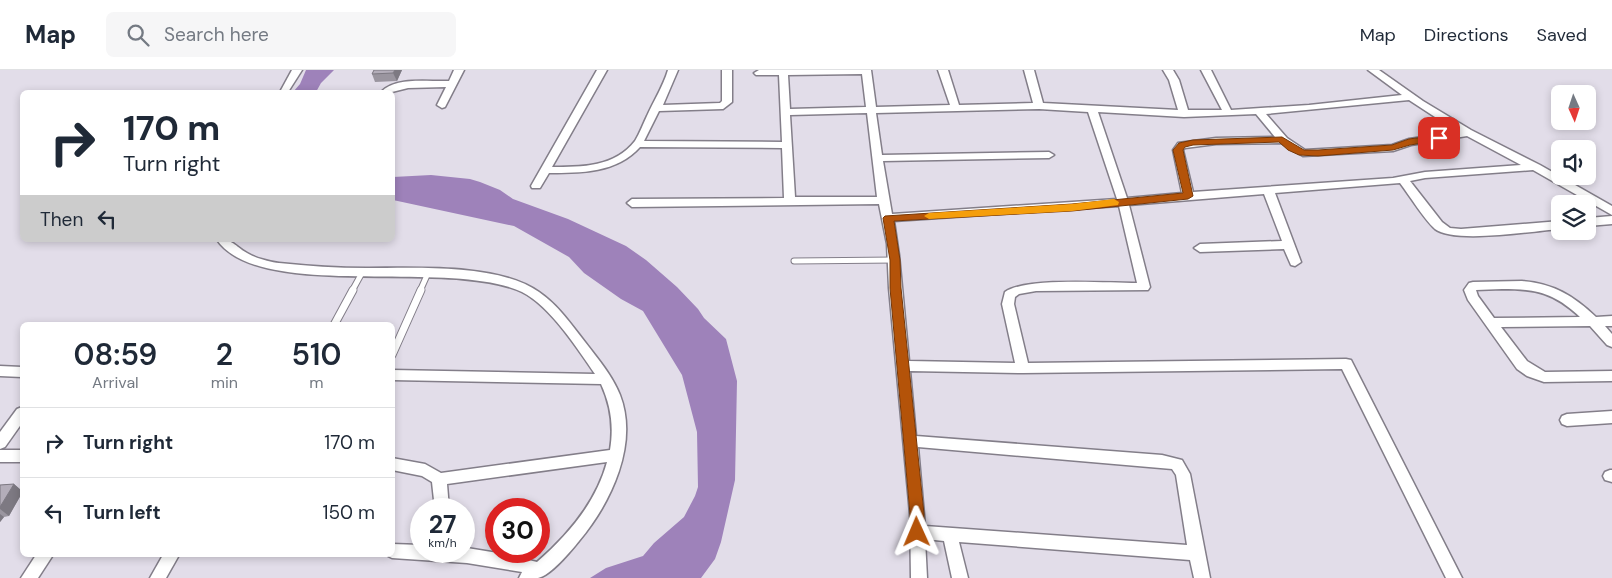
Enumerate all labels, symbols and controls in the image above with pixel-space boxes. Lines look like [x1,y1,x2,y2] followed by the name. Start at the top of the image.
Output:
[106,12,456,57] search box
[25,19,76,50] text: Map
[124,21,152,49] icon: search
[164,22,269,47] text: Search here
[1360,23,1396,47] text: Map
[1424,23,1509,47] text: Directions
[1537,23,1587,47] text: Saved
[1551,85,1596,130] north arrow
[1551,85,1596,240] map controls
[123,105,220,151] text: 170 m
[40,110,105,175] icon: right
[1418,117,1460,159] pin
[1425,124,1453,152] icon: arrive
[1551,140,1596,185] button: sound
[123,149,220,178] text: Turn right
[1551,195,1596,240] button: layers
[93,205,121,233] icon: left
[40,207,83,232] text: Then
[74,335,157,374] text: 08:59
[216,335,233,374] text: 2
[292,335,341,374] text: 510
[92,372,139,393] text: Arrival
[211,372,238,393] text: min
[309,372,324,393] text: m
[40,429,68,457] icon: right
[83,430,173,455] text: Turn right
[324,430,375,455] text: 170 m
[485,498,550,563] speed limit sign: 30
[40,499,68,527] icon: left
[83,500,161,525] text: Turn left
[323,500,375,525] text: 150 m
[890,505,942,557] position arrow
[429,508,456,541] text: 27
[428,535,457,551] text: km/h

